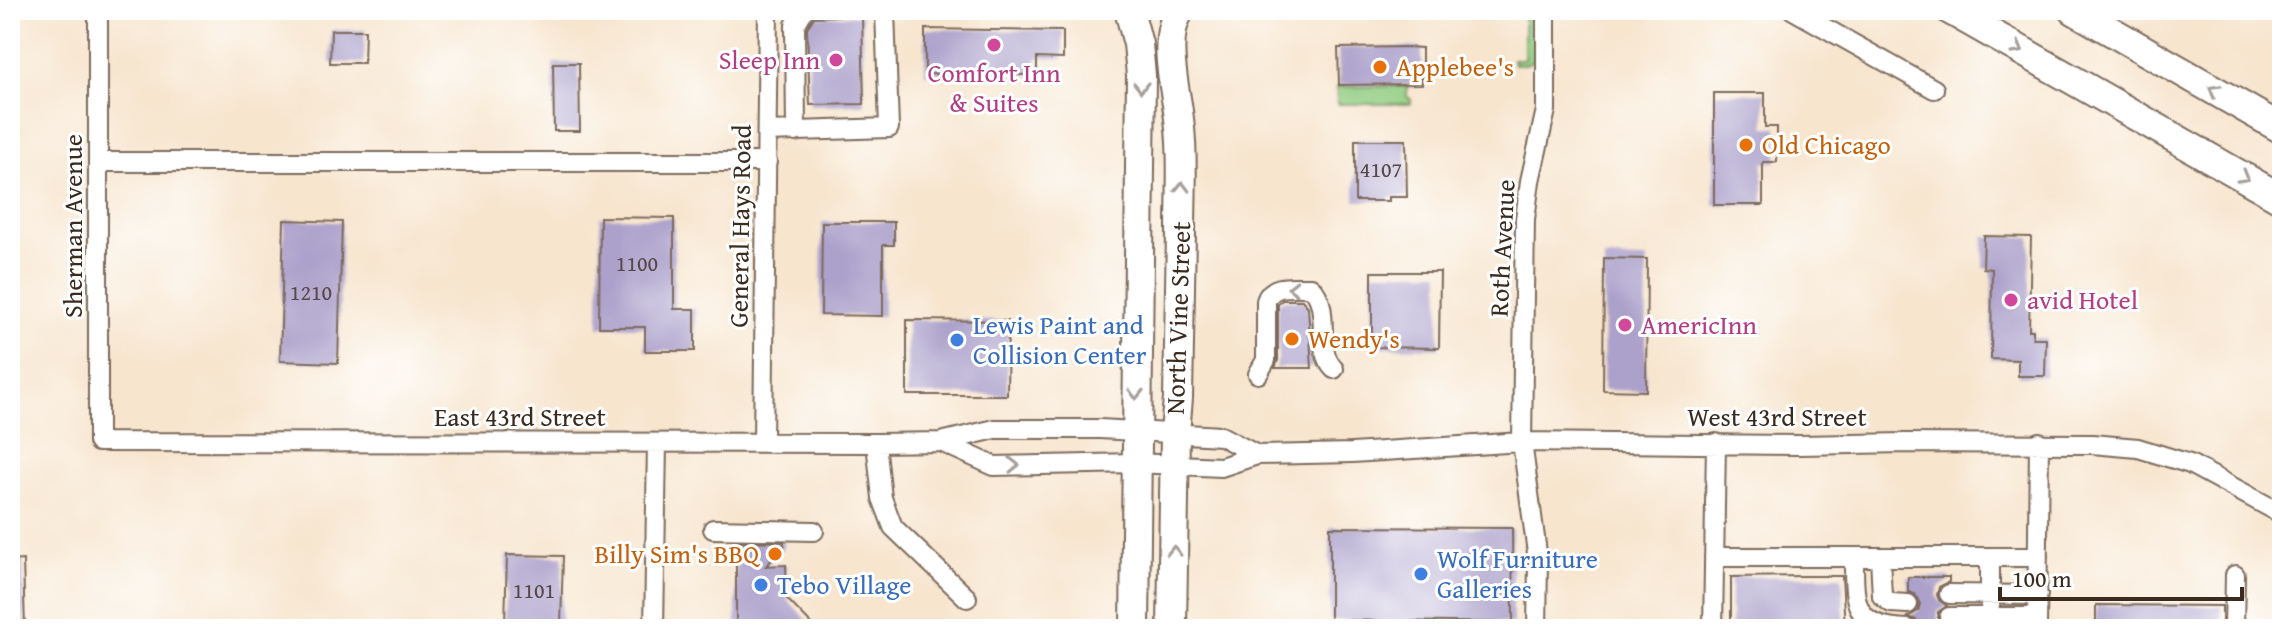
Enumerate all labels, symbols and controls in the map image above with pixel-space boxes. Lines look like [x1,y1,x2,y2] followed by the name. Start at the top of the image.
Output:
[985,36,1003,54] marker: Comfort Inn & Suites
[2010,39,2024,54] one-way arrow
[719,40,820,79] place label: Sleep Inn
[1396,47,1514,86] place label: Applebee's
[827,51,845,69] marker: Sleep Inn
[927,53,1061,122] place label: Comfort Inn & Suites
[1371,58,1389,76] marker: Applebee's
[1132,81,1150,94] one-way arrow
[2208,84,2223,100] one-way arrow
[718,124,761,328] street label: General Hays Road
[1762,125,1891,164] place label: Old Chicago
[53,134,92,318] street label: Sherman Avenue
[1737,136,1755,154] marker: Old Chicago
[1360,153,1402,185] house number: 4107
[2235,167,2250,183] one-way arrow
[1478,178,1525,318] street label: Roth Avenue
[1173,180,1191,193] one-way arrow
[1155,221,1200,415] street label: North Vine Street
[616,247,658,279] house number: 1100
[290,276,332,308] house number: 1210
[1286,279,1299,296] one-way arrow
[2027,280,2138,319] place label: avid Hotel
[2002,291,2020,309] marker: avid Hotel
[973,305,1147,374] place label: Lewis Paint and Collision Center
[1641,305,1757,344] place label: AmericInn
[1616,316,1634,334] marker: AmericInn
[1308,319,1400,358] place label: Wendy's
[1283,330,1301,348] marker: Wendy's
[948,331,966,349] marker: Lewis Paint and Collision Center
[1128,388,1145,401] one-way arrow
[434,397,606,436] street label: East 43rd Street
[1687,397,1867,436] street label: West 43rd Street
[1008,457,1021,474] one-way arrow
[594,534,760,573] place label: Billy Sim's BBQ
[1437,539,1598,608] place label: Wolf Furniture Galleries
[1165,544,1182,557] one-way arrow
[766,545,784,563] marker: Billy Sim's BBQ
[2000,551,2242,601] scale bar
[2012,561,2072,596] text: 100 m
[777,565,912,604] place label: Tebo Village
[1412,565,1430,583] marker: Wolf Furniture Galleries
[513,574,555,606] house number: 1101
[752,576,770,594] marker: Tebo Village

